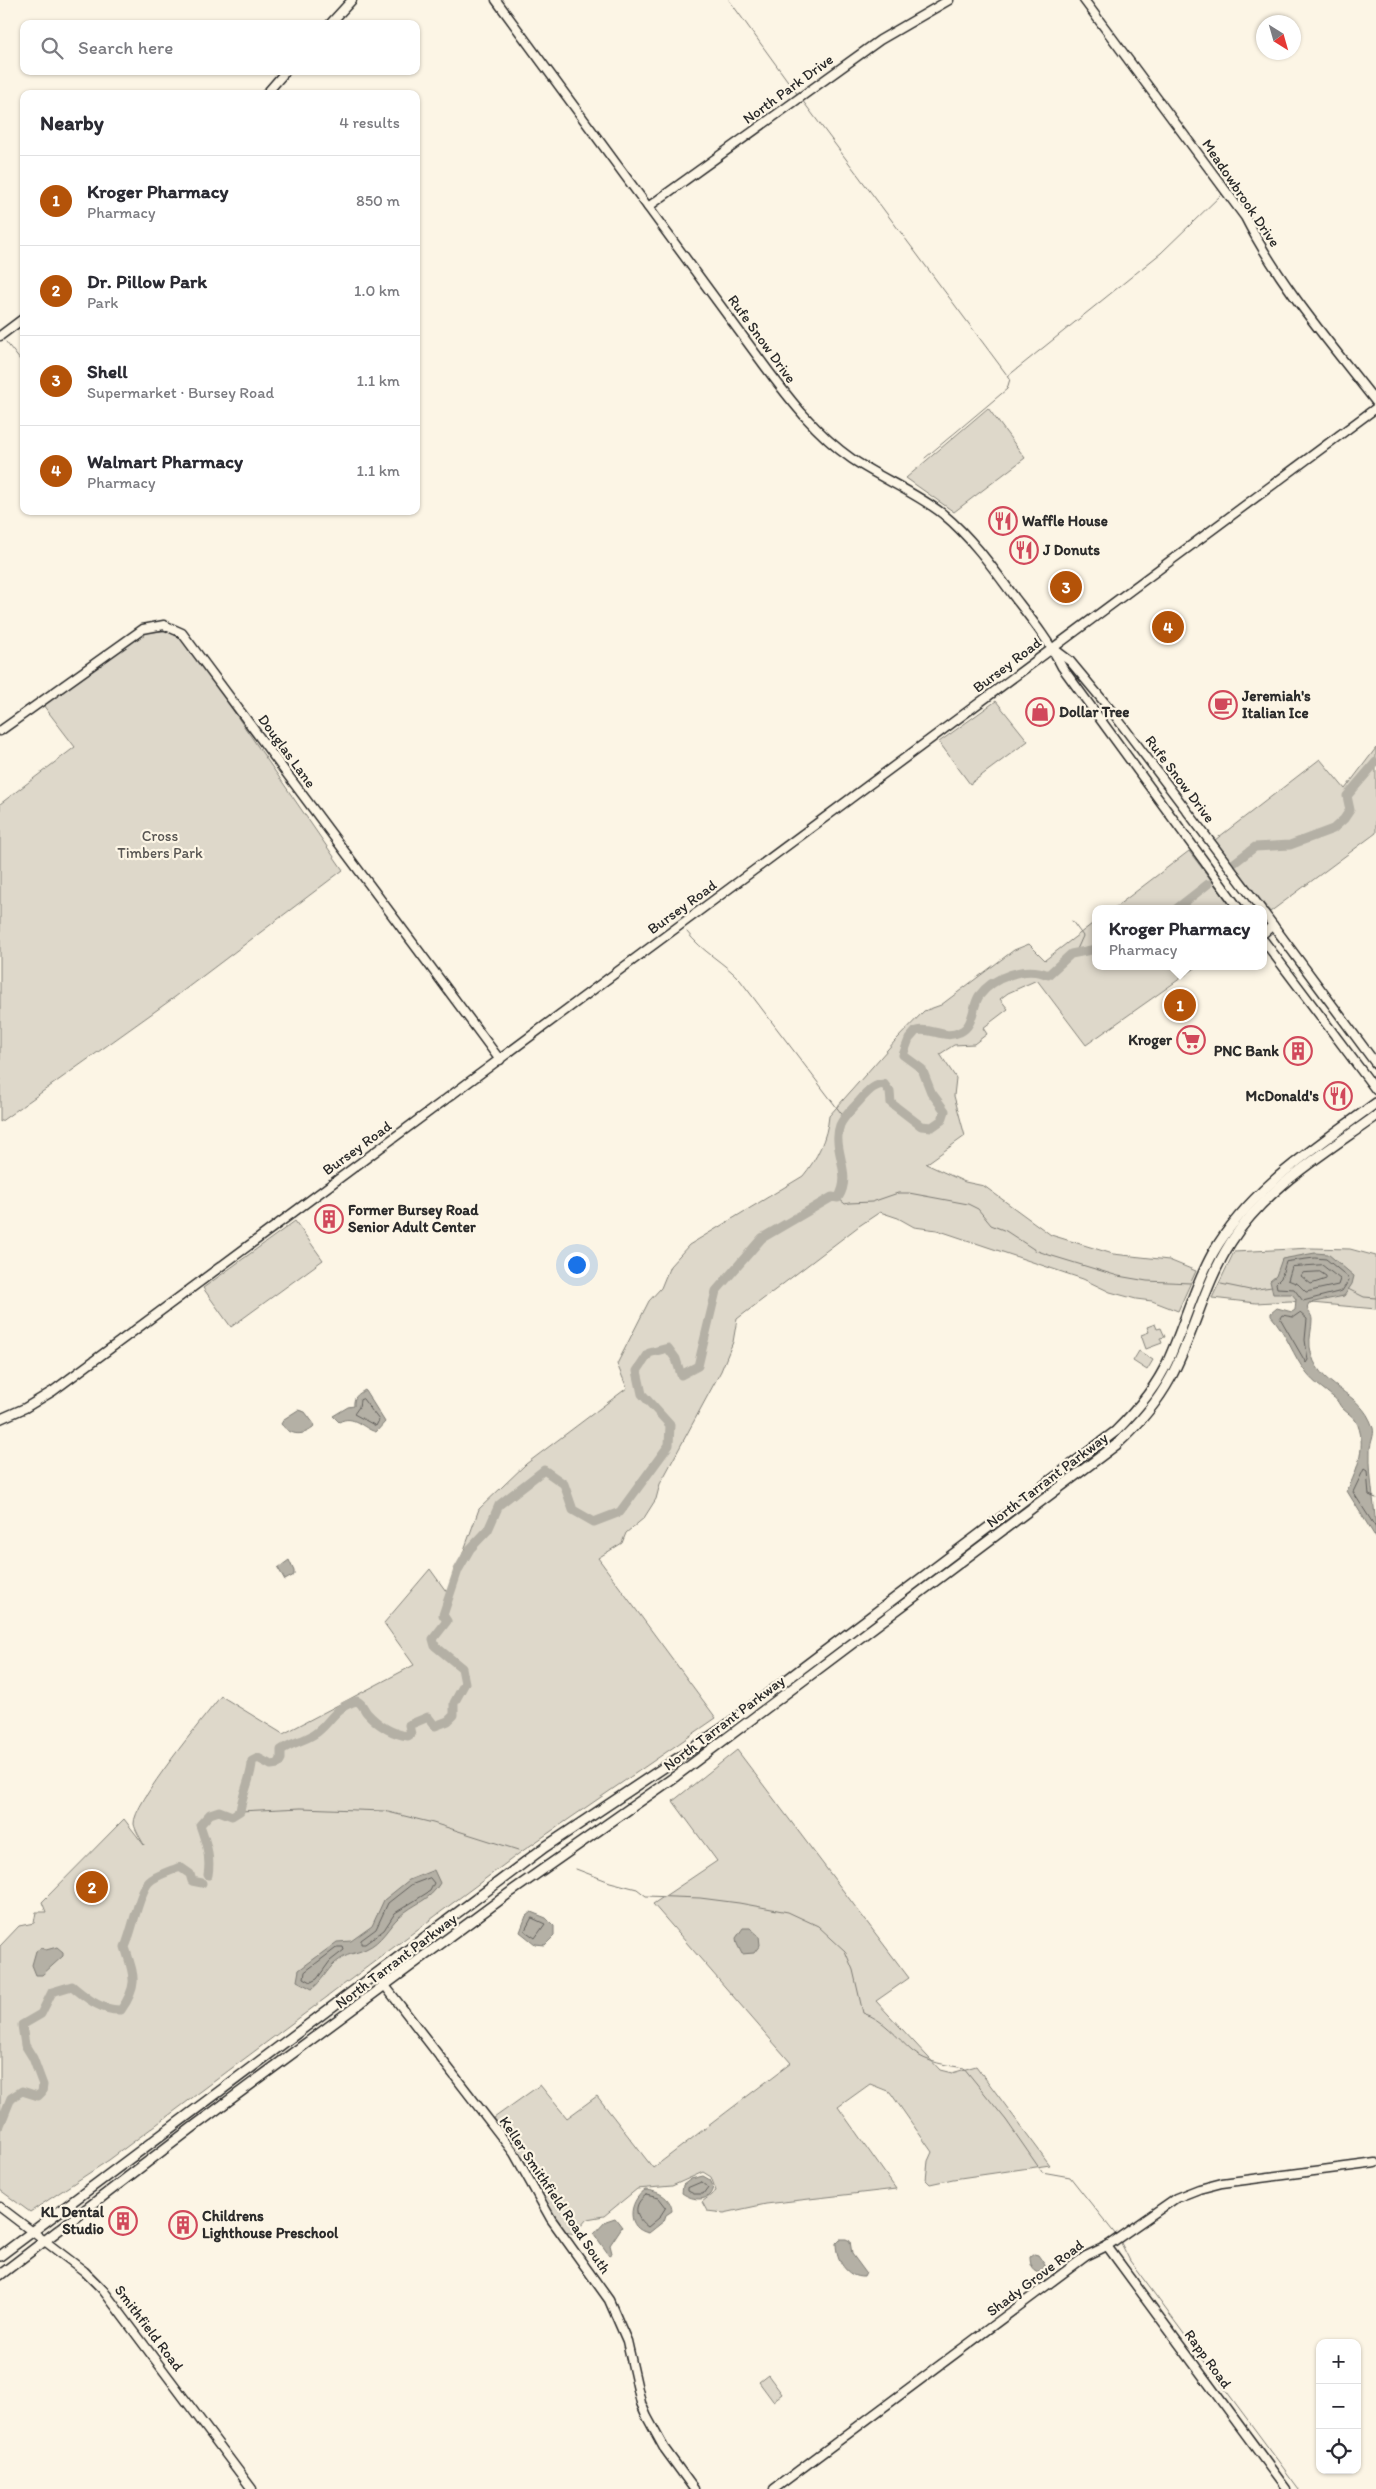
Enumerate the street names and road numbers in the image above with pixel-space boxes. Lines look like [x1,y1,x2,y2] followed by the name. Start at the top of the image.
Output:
[739,50,837,128] street label: North Park Drive
[1198,136,1284,250] street label: Meadowbrook Drive
[724,291,800,387] street label: Rufe Snow Drive
[969,633,1045,697] street label: Bursey Road
[254,711,320,791] street label: Douglas Lane
[1141,732,1219,826] street label: Rufe Snow Drive
[644,875,721,938] street label: Bursey Road
[319,1116,396,1179] street label: Bursey Road
[983,1428,1111,1532] street label: North Tarrant Parkway
[660,1671,788,1775] street label: North Tarrant Parkway
[332,1909,460,2013] street label: North Tarrant Parkway
[496,2113,615,2277] street label: Keller Smithfield Road South
[983,2236,1087,2320] street label: Shady Grove Road
[111,2281,187,2375] street label: Smithfield Road
[1181,2326,1235,2392] street label: Rapp Road

